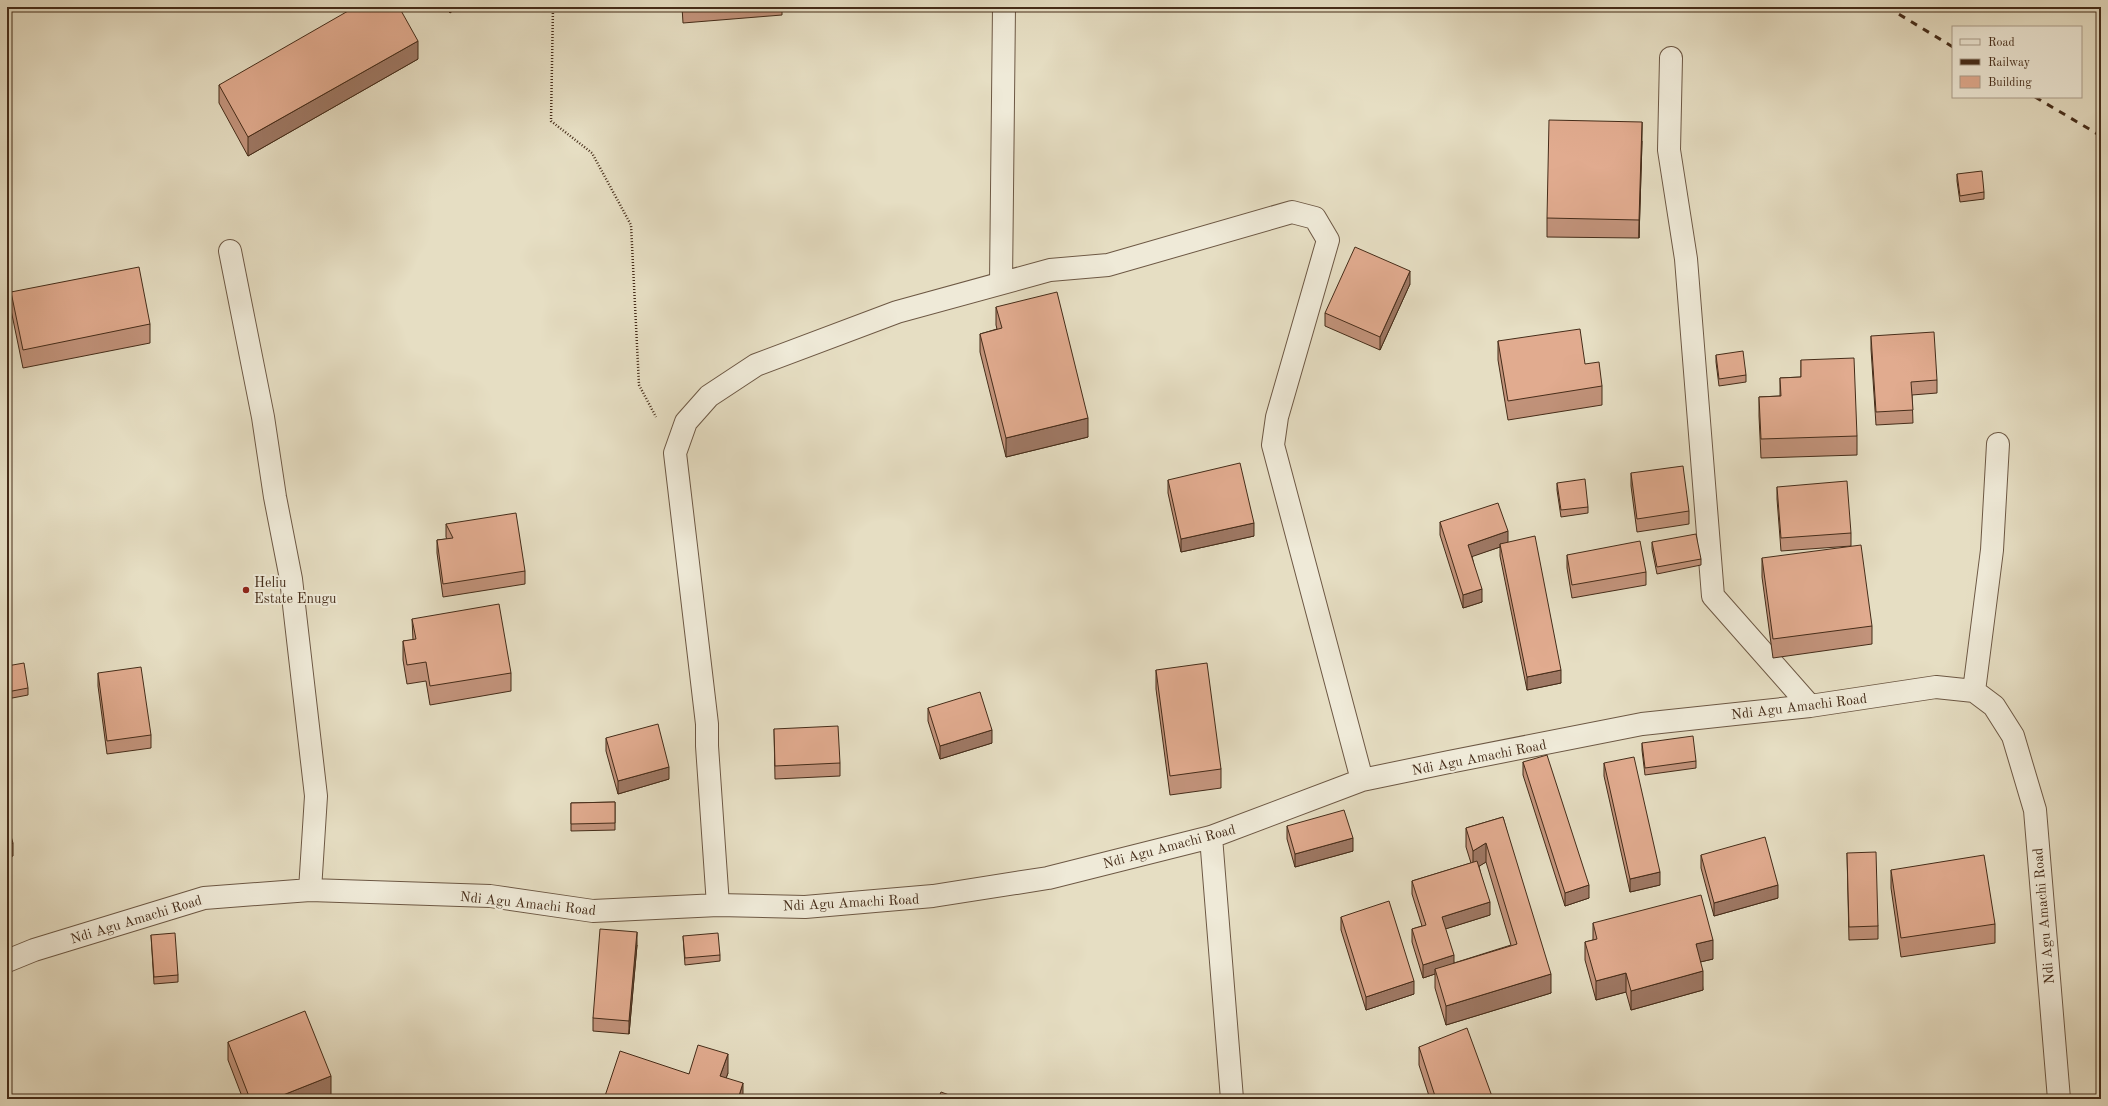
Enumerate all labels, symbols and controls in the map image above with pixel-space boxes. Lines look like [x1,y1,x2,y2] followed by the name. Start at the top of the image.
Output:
[1952,26,2082,98] legend
[1988,37,2015,49] text: Road
[1988,57,2031,69] text: Railway
[1988,77,2032,89] text: Building
[254,576,337,606] place label: Heliu Estate Enugu
[241,585,251,595] marker: Heliu Estate Enugu
[1730,692,1868,722] street label: Ndi Agu Amachi Road
[1411,738,1548,778] street label: Ndi Agu Amachi Road
[1101,823,1237,871] street label: Ndi Agu Amachi Road
[2031,847,2057,985] street label: Ndi Agu Amachi Road
[459,890,597,918] street label: Ndi Agu Amachi Road
[782,892,920,914] street label: Ndi Agu Amachi Road
[69,893,204,947] street label: Ndi Agu Amachi Road

